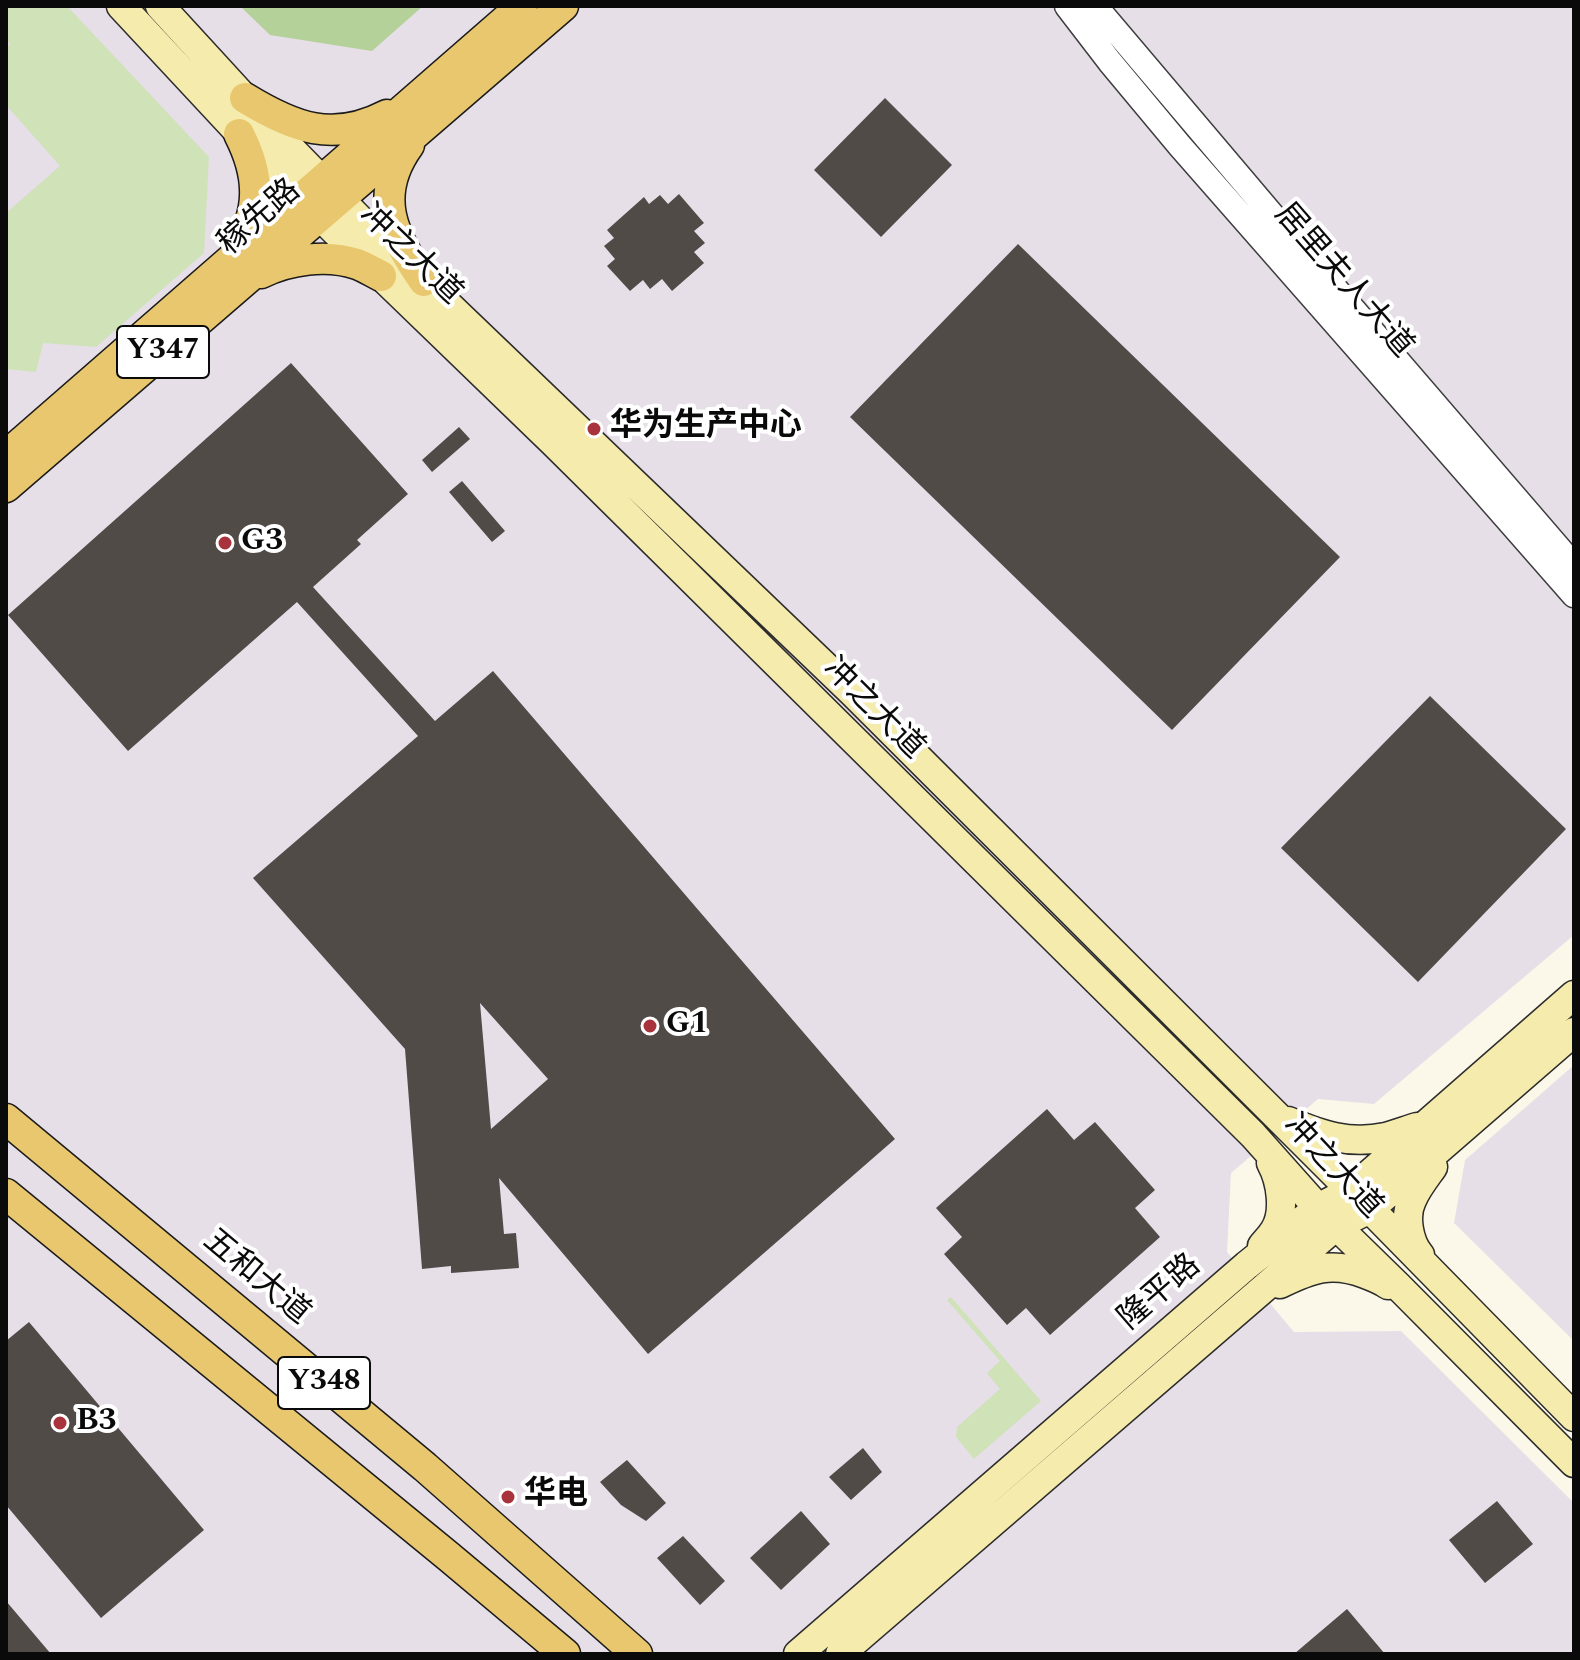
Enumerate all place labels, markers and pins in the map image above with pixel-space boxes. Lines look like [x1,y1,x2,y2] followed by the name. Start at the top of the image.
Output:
[610,410,802,448] place label: 华为生产中心
[585,420,603,438] marker: 华为生产中心
[241,524,283,562] place label: G3
[216,534,234,552] marker: G3
[666,1007,708,1045] place label: G1
[641,1017,659,1035] marker: G1
[76,1404,117,1442] place label: B3
[51,1414,69,1432] marker: B3
[524,1478,588,1516] place label: 华电
[499,1488,517,1506] marker: 华电

